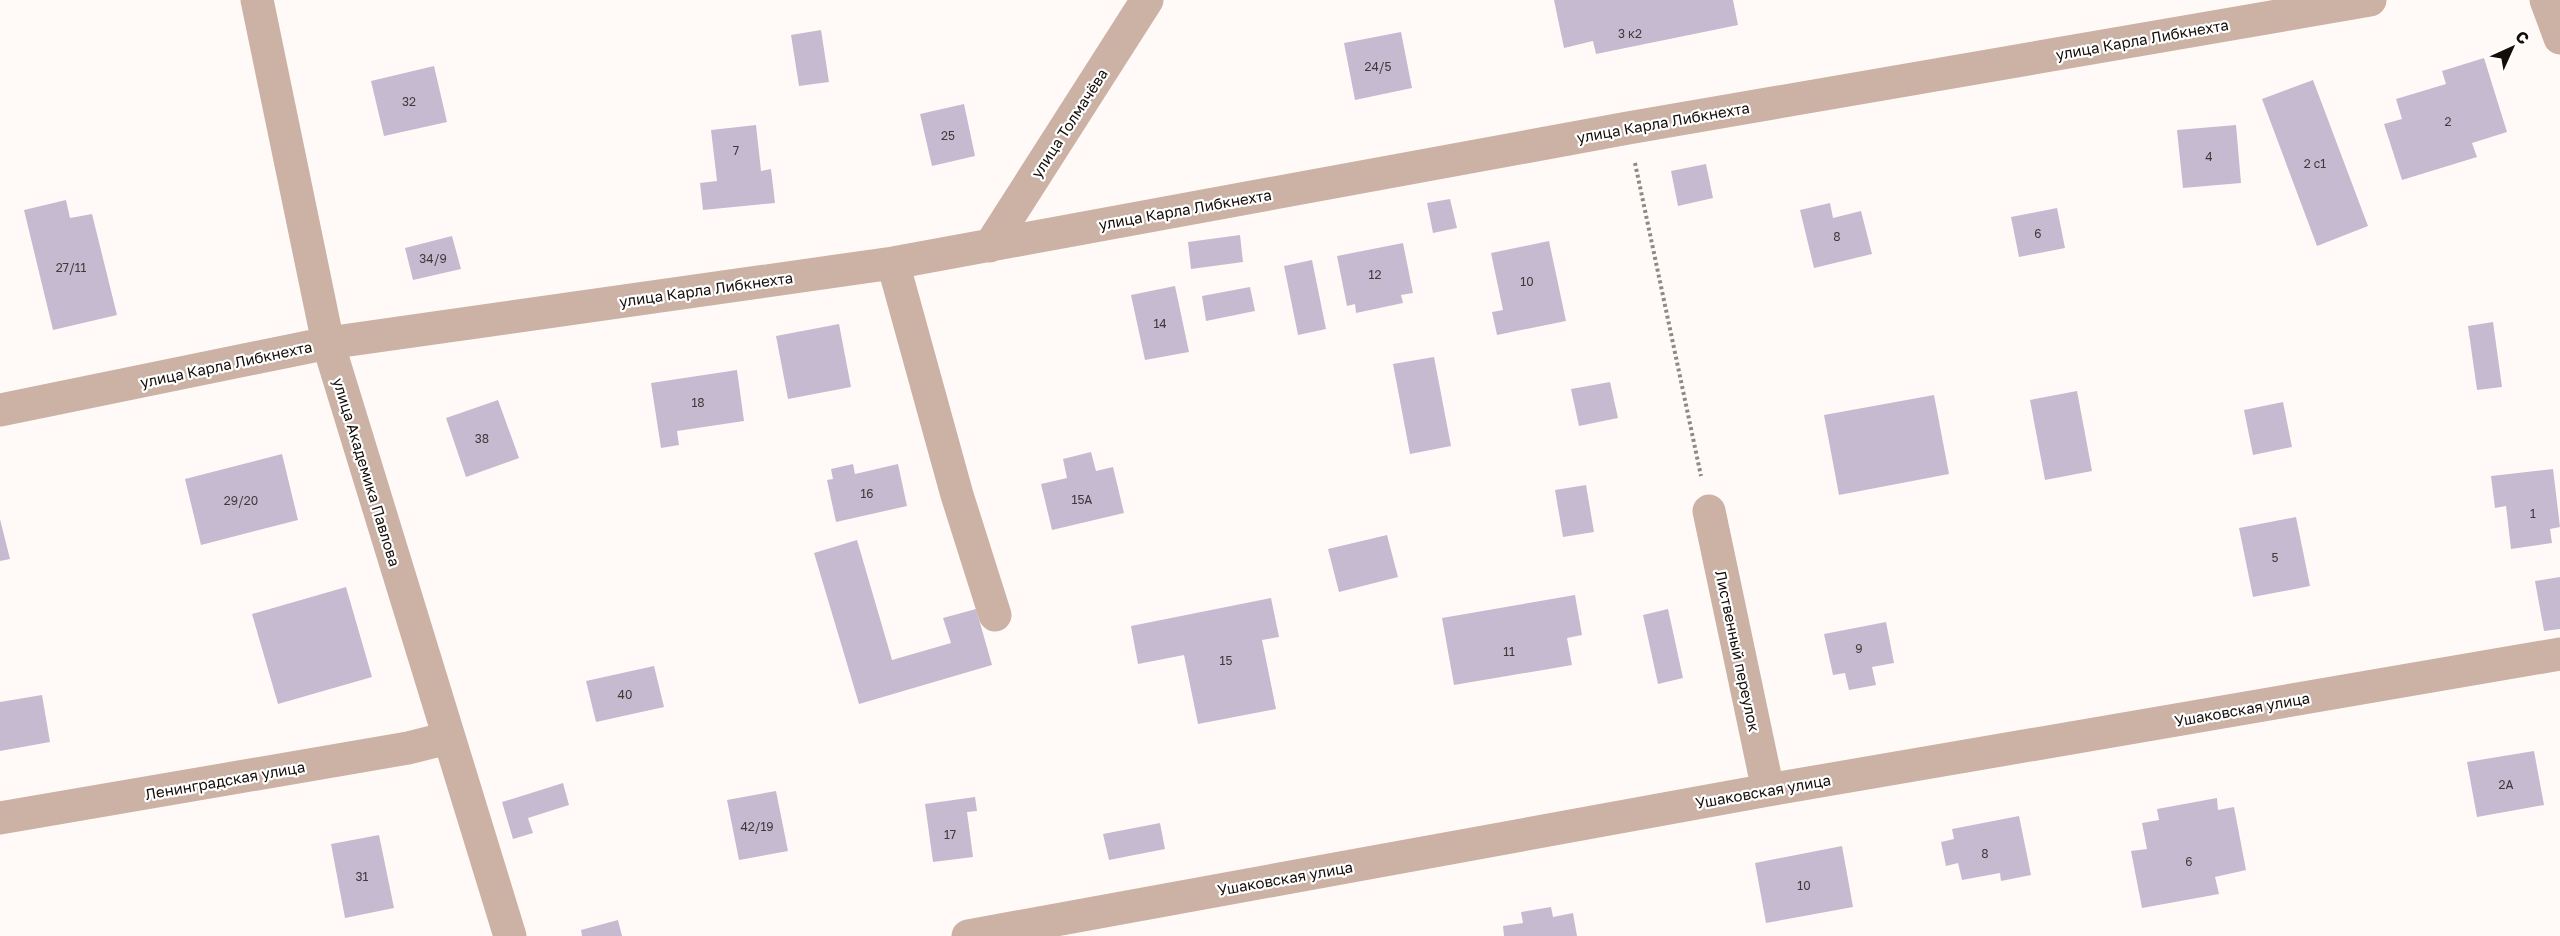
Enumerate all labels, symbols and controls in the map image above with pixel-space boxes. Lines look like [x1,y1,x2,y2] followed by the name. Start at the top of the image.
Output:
[2054,15,2230,63] street label: улица Карла Либкнехта
[2482,18,2542,78] north arrow
[1618,26,1642,41] house number: 3 к2
[2512,26,2534,48] text: С
[1364,59,1392,74] house number: 24/5
[1027,65,1111,181] street label: улица Толмачёва
[402,94,416,109] house number: 32
[1575,98,1751,146] street label: улица Карла Либкнехта
[2445,114,2452,129] house number: 2
[941,128,955,143] house number: 25
[733,143,739,158] house number: 7
[2205,149,2213,164] house number: 4
[2304,156,2326,171] house number: 2 с1
[1097,185,1273,233] street label: улица Карла Либкнехта
[2034,226,2042,241] house number: 6
[1833,229,1841,244] house number: 8
[419,251,447,266] house number: 34/9
[56,260,87,275] house number: 27/11
[1369,267,1381,282] house number: 12
[618,268,794,310] street label: улица Карла Либкнехта
[1520,274,1534,289] house number: 10
[1153,316,1167,331] house number: 14
[138,337,314,391] street label: улица Карла Либкнехта
[330,376,404,568] street label: улица Академика Павлова
[691,395,705,410] house number: 18
[475,431,489,446] house number: 38
[860,486,874,501] house number: 16
[1072,492,1092,507] house number: 15А
[224,493,258,508] house number: 29/20
[2530,506,2536,521] house number: 1
[2272,550,2279,565] house number: 5
[1712,569,1764,734] street label: Лиственный переулок
[1855,641,1863,656] house number: 9
[1503,644,1515,659] house number: 11
[1220,653,1232,668] house number: 15
[618,687,632,702] house number: 40
[2173,688,2311,730] street label: Ушаковская улица
[144,757,306,803] street label: Ленинградская улица
[1694,770,1832,812] street label: Ушаковская улица
[2498,777,2514,792] house number: 2А
[740,819,774,834] house number: 42/19
[944,827,956,842] house number: 17
[1981,846,1989,861] house number: 8
[2185,854,2193,869] house number: 6
[1216,857,1354,899] street label: Ушаковская улица
[356,869,369,884] house number: 31
[1797,878,1811,893] house number: 10

